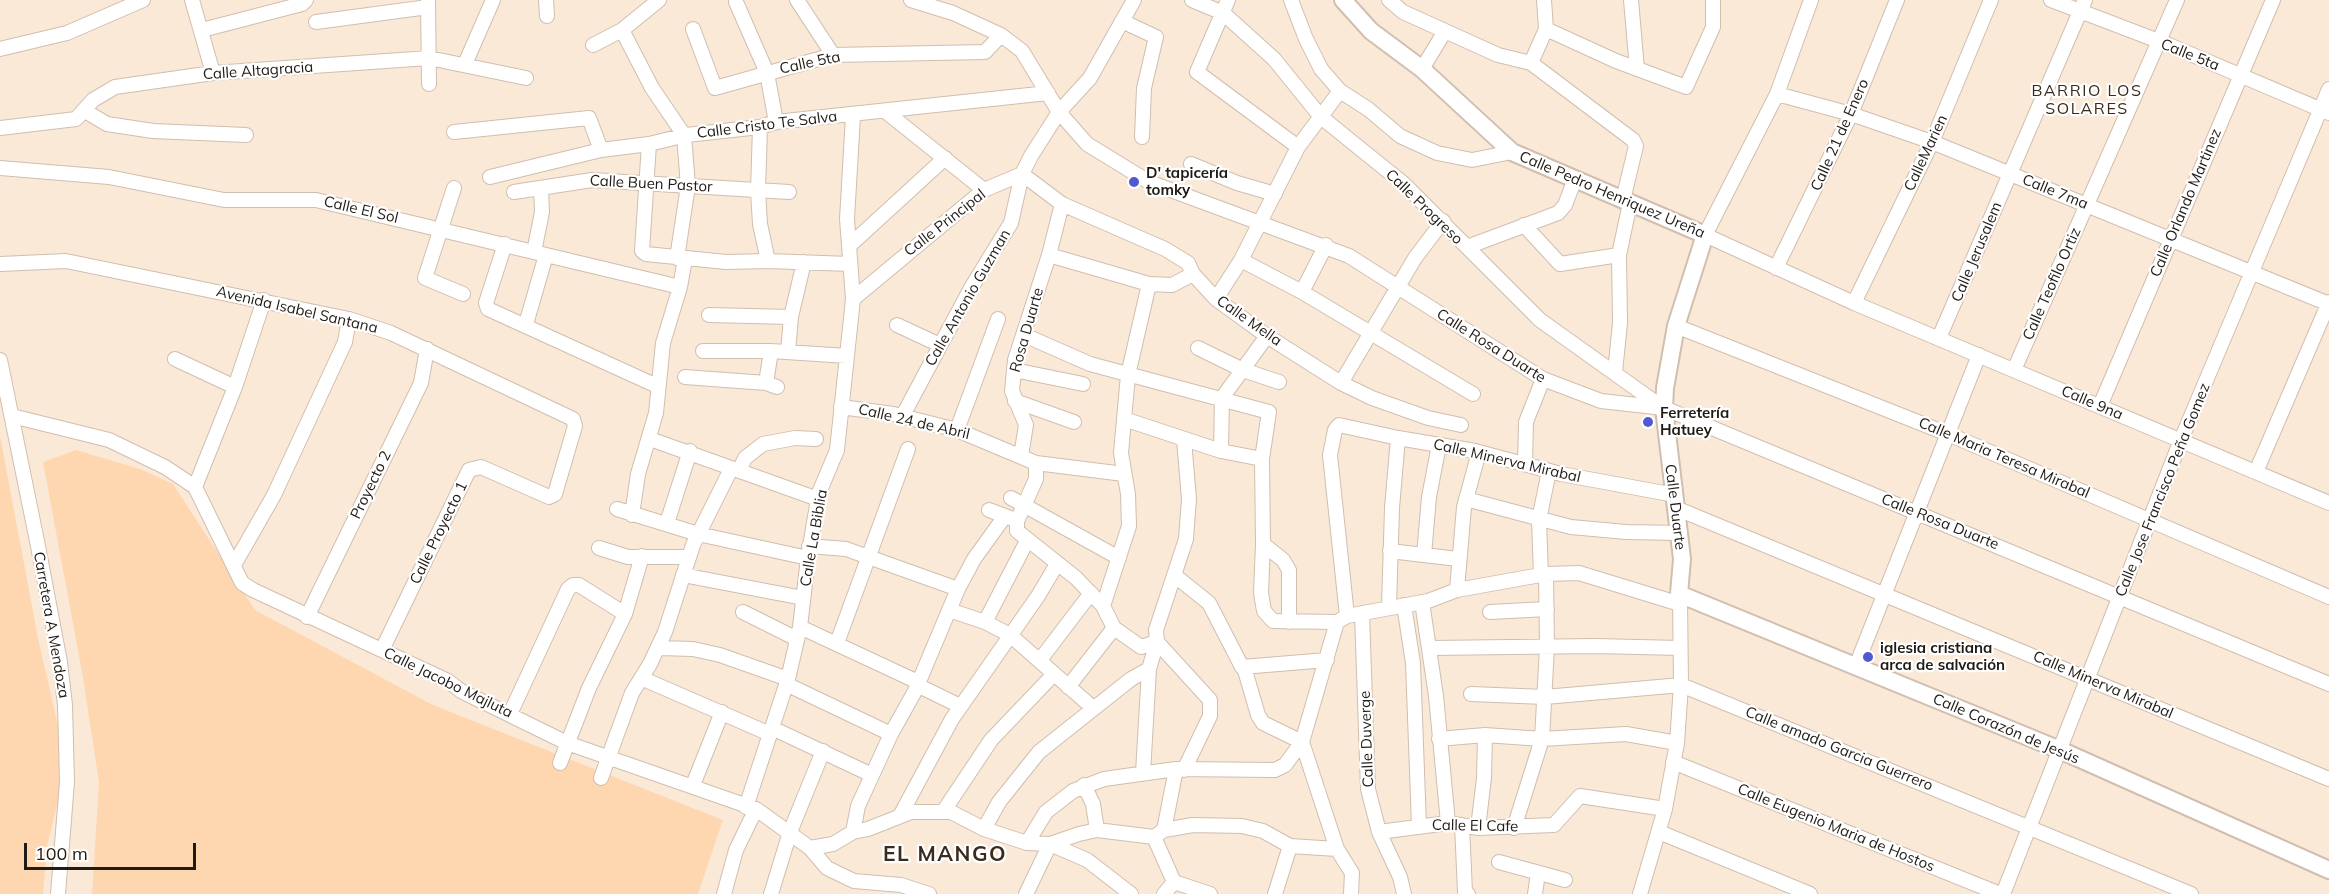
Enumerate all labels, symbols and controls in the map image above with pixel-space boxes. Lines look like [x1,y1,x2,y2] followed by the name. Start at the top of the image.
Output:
[2158,35,2222,75] street label: Calle 5ta
[778,48,842,78] street label: Calle 5ta
[202,58,314,84] street label: Calle Altagracia
[1807,76,1873,194] street label: Calle 21 de Enero
[2032,81,2142,119] district label: BARRIO LOS SOLARES
[696,107,838,143] street label: Calle Cristo Te Salva
[1900,112,1952,194] street label: CalleMarien
[2147,126,2225,280] street label: Calle Orlando Martinez
[1517,148,1707,242] street label: Calle Pedro Henriquez Ureña
[1146,164,1228,199] place label: D' tapicería tomky
[1382,166,1466,248] street label: Calle Progreso
[2019,171,2091,213] street label: Calle 7ma
[589,172,713,196] street label: Calle Buen Pastor
[1127,175,1141,189] marker: D' tapicería tomky
[901,186,989,260] street label: Calle Principal
[322,193,400,227] street label: Calle El Sol
[1948,199,2006,305] street label: Calle Jerusalem
[2019,225,2085,343] street label: Calle Teofilo Ortiz
[921,226,1015,370] street label: Calle Antonio Guzman
[215,283,379,337] street label: Avenida Isabel Santana
[1006,286,1048,374] street label: Rosa Duarte
[1213,292,1285,350] street label: Calle Mella
[1433,305,1549,387] street label: Calle Rosa Duarte
[2112,381,2214,599] street label: Calle Jose Francisco Peña Gomez
[2059,382,2125,424] street label: Calle 9na
[857,400,971,444] street label: Calle 24 de Abril
[1660,404,1729,439] place label: Ferretería Hatuey
[1916,414,2092,502] street label: Calle Maria Teresa Mirabal
[1641,415,1655,429] marker: Ferretería Hatuey
[1432,435,1582,487] street label: Calle Minerva Mirabal
[347,448,395,522] street label: Proyecto 2
[1661,463,1689,551] street label: Calle Duarte
[406,479,472,587] street label: Calle Proyecto 1
[797,488,831,588] street label: Calle La Biblia
[1878,490,2002,554] street label: Calle Rosa Duarte
[29,550,73,700] street label: Carretera A Mendoza
[1880,639,2005,674] place label: iglesia cristiana arca de salvación
[381,644,515,722] street label: Calle Jacobo Majluta
[2030,647,2176,723] street label: Calle Minerva Mirabal
[1861,650,1875,664] marker: iglesia cristiana arca de salvación
[1356,690,1378,788] street label: Calle Duverge
[1930,690,2082,768] street label: Calle Corazón de Jesús
[1743,703,1935,795] street label: Calle amado Garcia Guerrero
[1735,780,1937,876] street label: Calle Eugenio Maria de Hostos
[1432,816,1518,836] street label: Calle El Cafe
[27,831,200,869] scale bar
[35,842,88,865] text: 100 m
[883,842,1007,868] district label: EL MANGO

